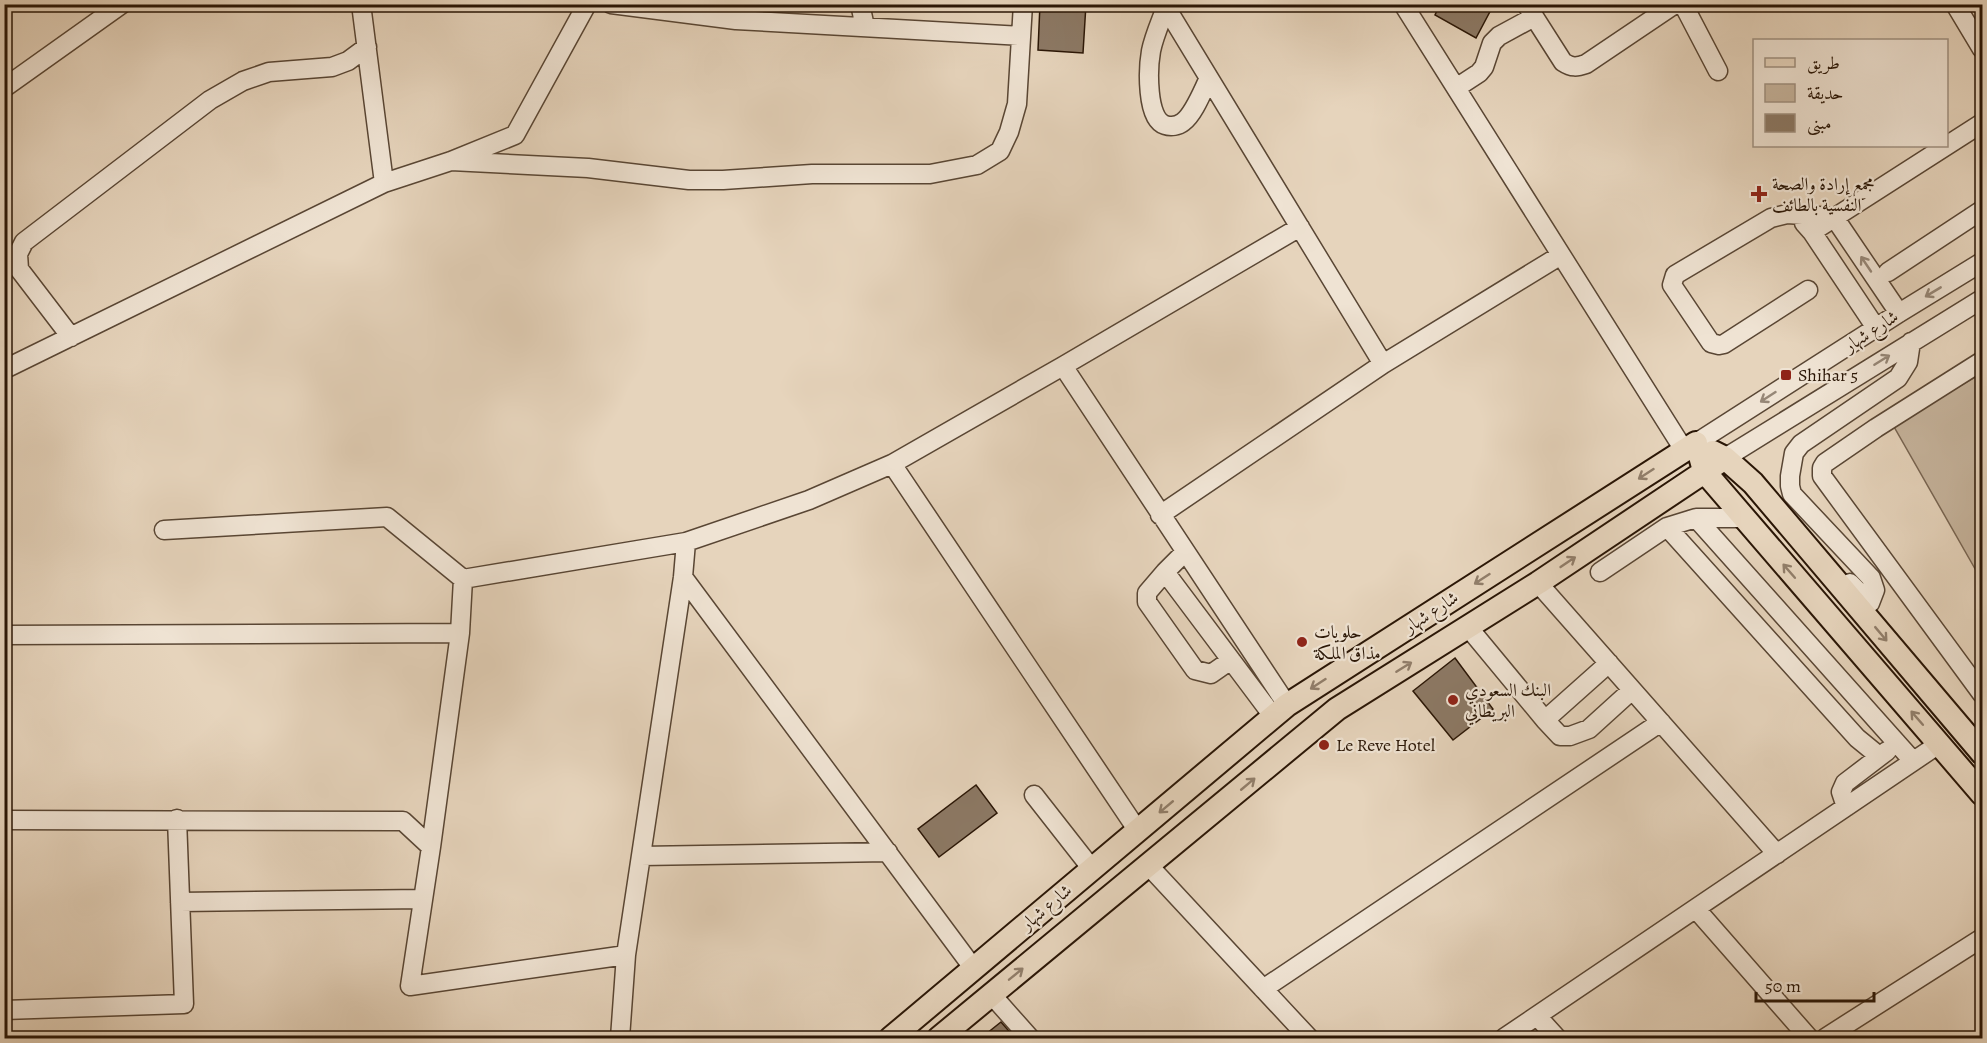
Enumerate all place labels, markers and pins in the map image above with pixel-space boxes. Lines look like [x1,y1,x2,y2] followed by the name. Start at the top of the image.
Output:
[1772,172,1875,217] place label: مجمع إرادة والصحة النفسية بالطائف
[1750,185,1768,203] marker: مجمع إرادة والصحة النفسية بالطائف
[1798,363,1858,387] place label: Shihar 5
[1779,368,1793,382] marker: Shihar 5
[1313,620,1381,665] place label: حلويات مذاق الملكة
[1295,635,1309,649] marker: حلويات مذاق الملكة
[1465,678,1551,726] place label: البنك السعودي البريطاني
[1446,693,1460,707] marker: البنك السعودي البريطاني
[1336,733,1436,757] place label: Le Reve Hotel
[1317,738,1331,752] marker: Le Reve Hotel

